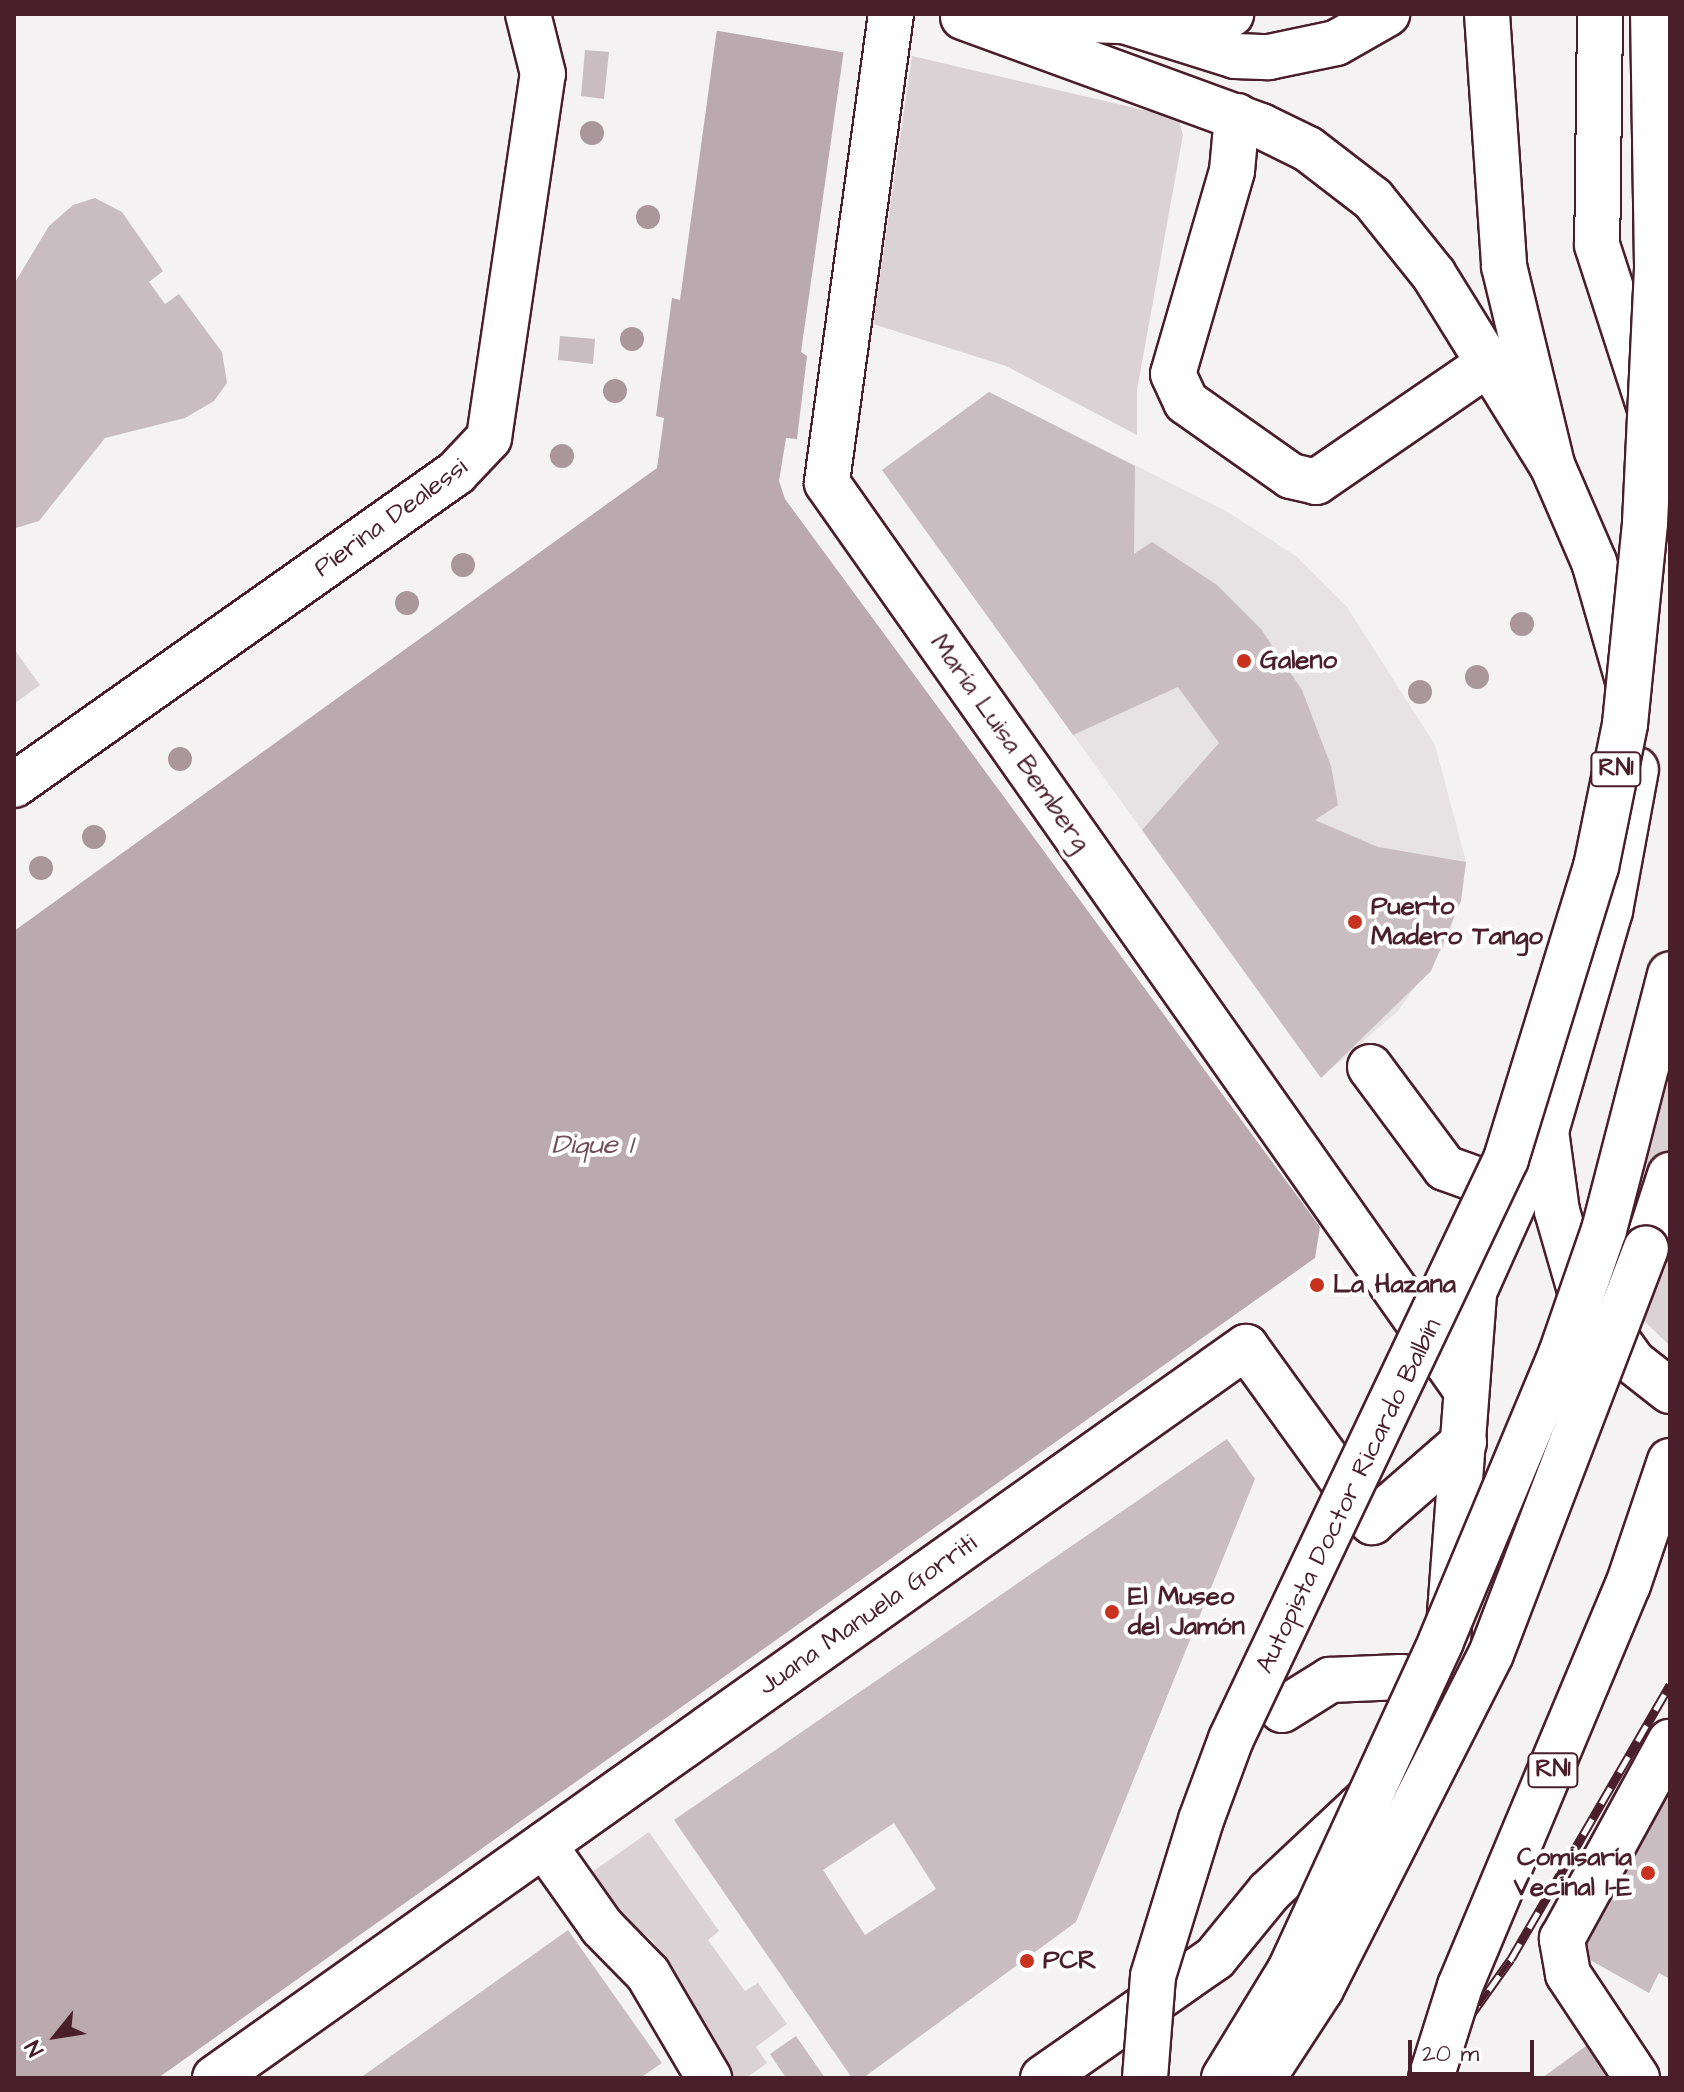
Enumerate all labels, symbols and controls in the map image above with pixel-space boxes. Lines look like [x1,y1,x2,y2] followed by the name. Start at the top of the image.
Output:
[308,452,474,584] street label: Pierina Dealessi
[923,629,1097,857] street label: María Luisa Bemberg
[1260,645,1337,677] place label: Galeno
[1235,652,1253,670] marker: Galeno
[1590,749,1642,789] road number: RN1
[1371,891,1543,952] place label: Puerto Madero Tango
[1346,913,1364,931] marker: Puerto Madero Tango
[552,1128,632,1162] water label: Dique 1
[1333,1269,1456,1301] place label: La Hazana
[1308,1276,1326,1294] marker: La Hazana
[1249,1314,1449,1678] street label: Autopista Doctor Ricardo Balbín
[753,1528,983,1702] street label: Juana Manuela Gorriti
[1128,1581,1245,1642] place label: El Museo del Jamón
[1103,1603,1121,1621] marker: El Museo del Jamón
[1527,1750,1579,1790] road number: RN1
[1514,1842,1632,1904] place label: Comisaría Vecinal 1-E
[1639,1864,1657,1882] marker: Comisaría Vecinal 1-E
[1043,1945,1097,1977] place label: PCR
[1018,1952,1036,1970] marker: PCR
[16,1996,96,2076] north arrow
[1412,2024,1538,2074] scale bar
[18,2035,52,2062] text: N
[1422,2037,1479,2071] text: 20 m

